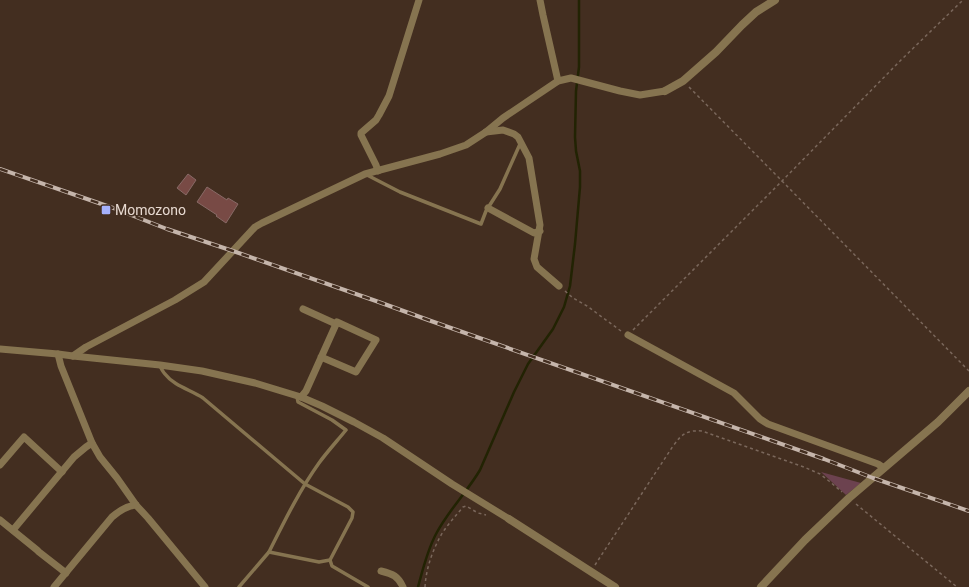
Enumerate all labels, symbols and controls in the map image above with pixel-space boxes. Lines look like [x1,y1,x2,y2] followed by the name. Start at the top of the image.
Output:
[115,202,186,218] place label: Momozono
[100,204,112,216] marker: Momozono

